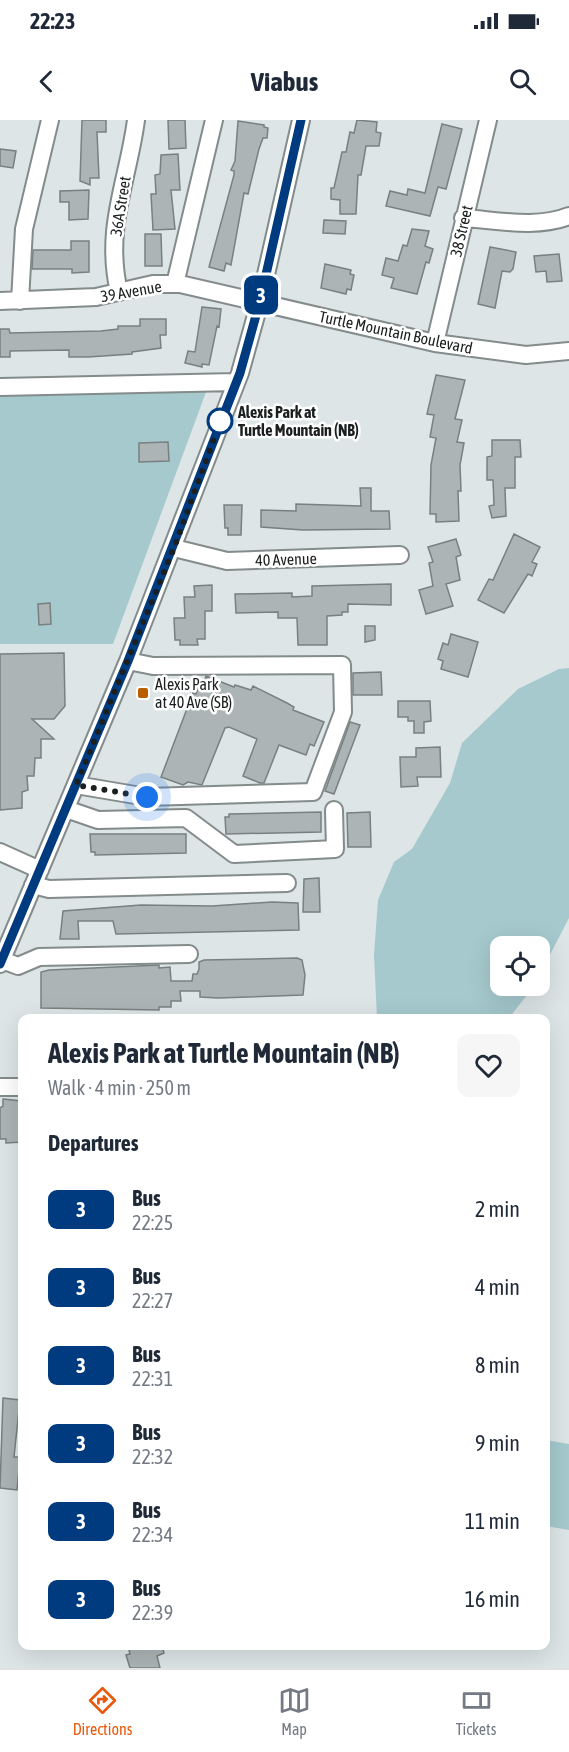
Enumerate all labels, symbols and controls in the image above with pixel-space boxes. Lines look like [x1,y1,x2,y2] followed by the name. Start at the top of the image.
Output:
[30,8,75,34] text: 22:23
[30,65,63,98] icon: back
[506,65,539,98] icon: search
[251,66,318,97] text: Viabus
[106,174,134,237] street label: 36A Street
[446,203,476,259] street label: 38 Street
[242,276,280,315] line badge: 3
[99,277,163,305] street label: 39 Avenue
[256,283,266,307] text: 3
[318,307,474,357] street label: Turtle Mountain Boulevard
[237,403,359,439] place label: Alexis Park at Turtle Mountain (NB)
[207,408,233,434] marker: Alexis Park at Turtle Mountain (NB)
[255,549,317,569] street label: 40 Avenue
[155,675,232,712] place label: Alexis Park at 40 Ave (SB)
[136,686,150,700] marker: Alexis Park at 40 Ave (SB)
[132,782,162,812] your location
[490,936,550,996] map controls
[490,936,550,996] button: locate
[457,1034,520,1097] button: heart
[48,1037,400,1069] text: Alexis Park at Turtle Mountain (NB)
[48,1076,191,1099] text: Walk · 4 min · 250 m
[48,1130,138,1156] text: Departures
[132,1185,161,1211] text: Bus
[475,1196,520,1222] text: 2 min
[76,1197,86,1221] text: 3
[132,1211,173,1234] text: 22:25
[132,1263,161,1289] text: Bus
[475,1274,520,1300] text: 4 min
[76,1275,86,1299] text: 3
[132,1289,173,1312] text: 22:27
[132,1341,161,1367] text: Bus
[475,1352,520,1378] text: 8 min
[76,1353,86,1377] text: 3
[132,1367,173,1390] text: 22:31
[132,1419,161,1445] text: Bus
[475,1430,520,1456] text: 9 min
[76,1431,86,1455] text: 3
[132,1445,173,1468] text: 22:32
[132,1497,161,1523] text: Bus
[465,1508,520,1534] text: 11 min
[76,1509,86,1533] text: 3
[132,1523,173,1546] text: 22:34
[132,1575,161,1601] text: Bus
[465,1586,520,1612] text: 16 min
[76,1587,86,1611] text: 3
[132,1601,173,1624] text: 22:39
[73,1684,132,1738] tab: Directions
[278,1684,311,1738] tab: Map
[456,1684,496,1738] tab: Tickets

